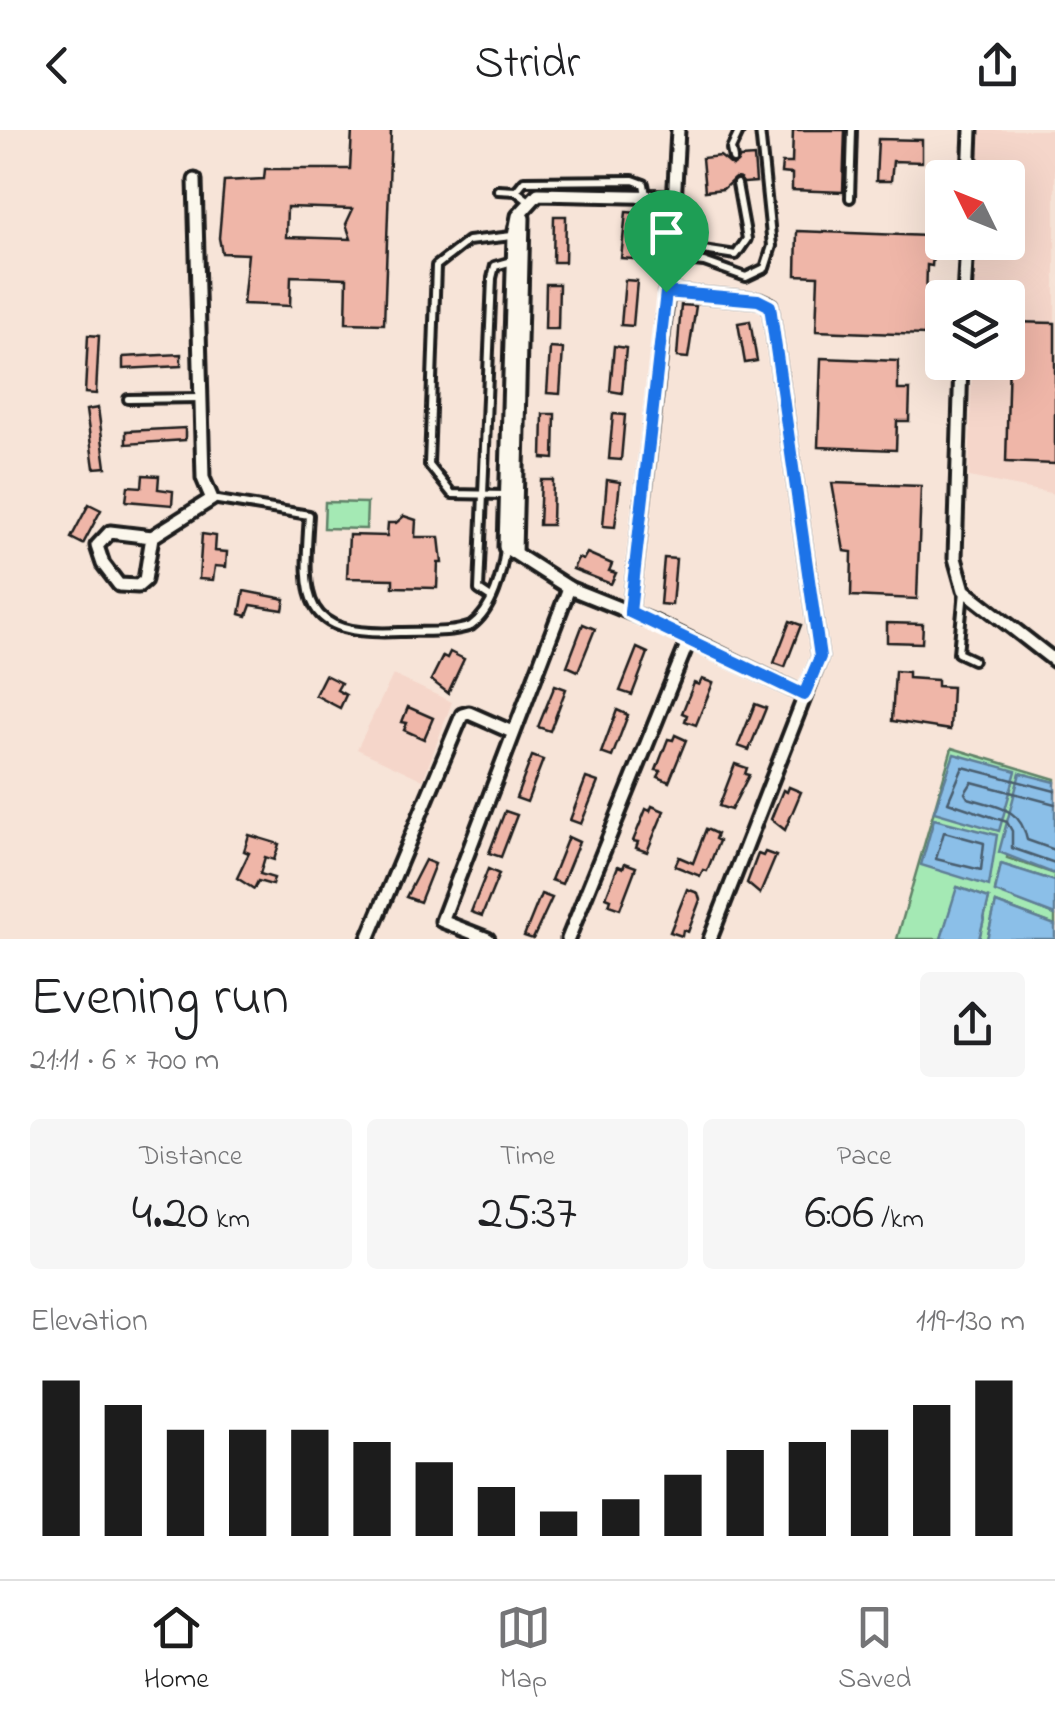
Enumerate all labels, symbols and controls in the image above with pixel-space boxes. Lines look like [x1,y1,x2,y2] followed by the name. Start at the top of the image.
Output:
[475,32,580,98] text: Stridr
[30,38,85,93] icon: back
[970,38,1025,93] icon: share
[925,160,1025,260] north arrow
[925,160,1025,380] map controls
[624,190,709,293] pin
[639,205,694,260] icon: arrive
[925,280,1025,380] button: layers
[30,960,289,1040] text: Evening run
[920,972,1025,1077] button: share
[30,1038,219,1085] text: 21:11 · 6 × 700 m
[139,1137,242,1178] text: Distance
[500,1137,555,1178] text: Time
[837,1137,891,1178] text: Pace
[132,1178,209,1251] text: 4.20
[478,1178,577,1251] text: 25:37
[804,1178,874,1251] text: 6:06
[209,1200,250,1241] text: km
[874,1200,924,1241] text: /km
[30,1299,148,1346] text: Elevation
[916,1299,1025,1346] text: 119–130 m
[144,1600,209,1701] tab: Home
[496,1600,551,1701] tab: Map
[838,1600,911,1701] tab: Saved

